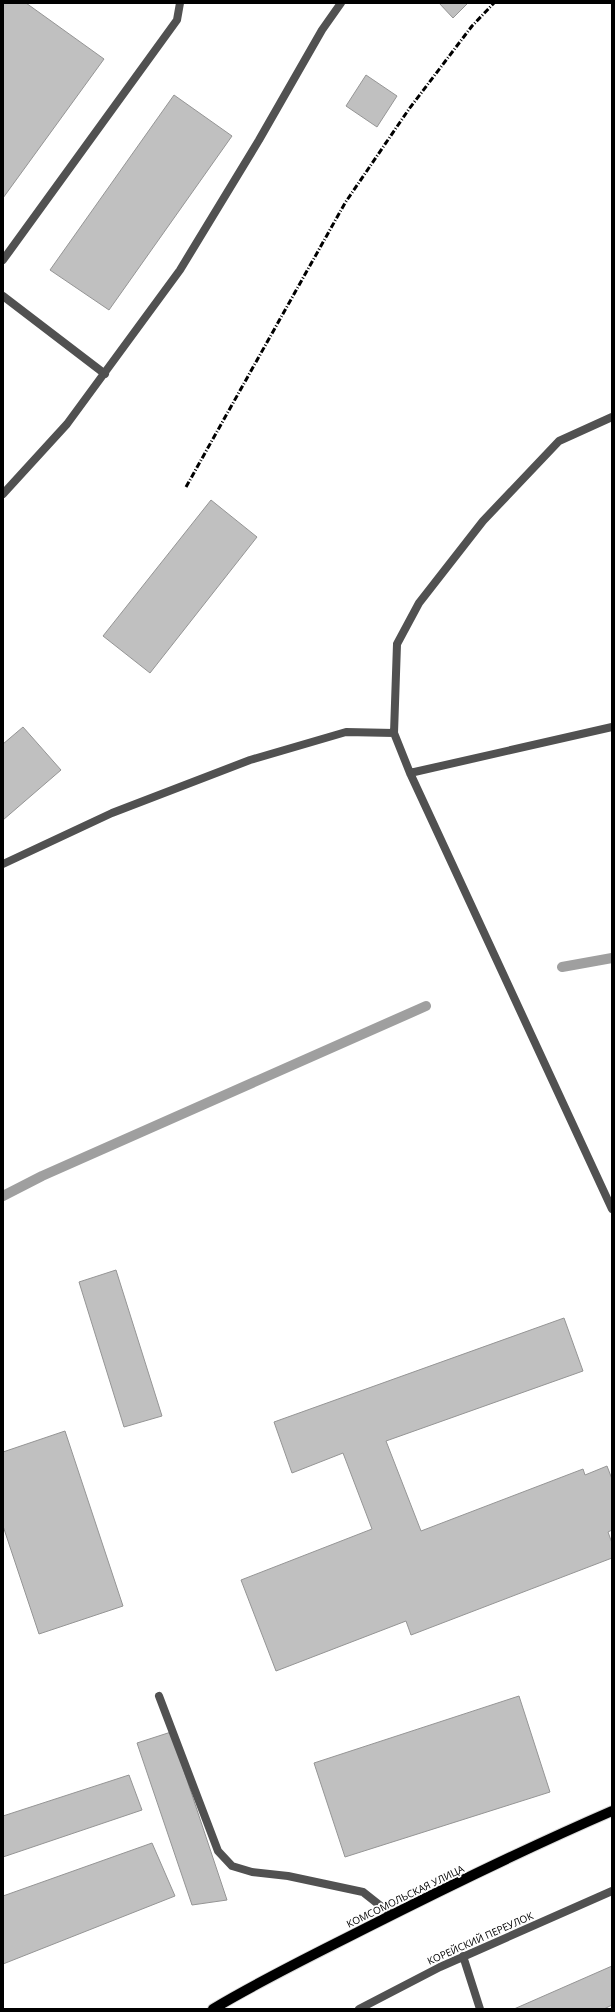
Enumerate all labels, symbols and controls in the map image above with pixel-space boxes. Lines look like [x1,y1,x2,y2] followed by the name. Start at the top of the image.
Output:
[344,1861,467,1931] street label: КОМСОМОЛЬСКАЯ УЛИЦА
[425,1908,536,1968] street label: КОРЕЙСКИЙ ПЕРЕУЛОК

